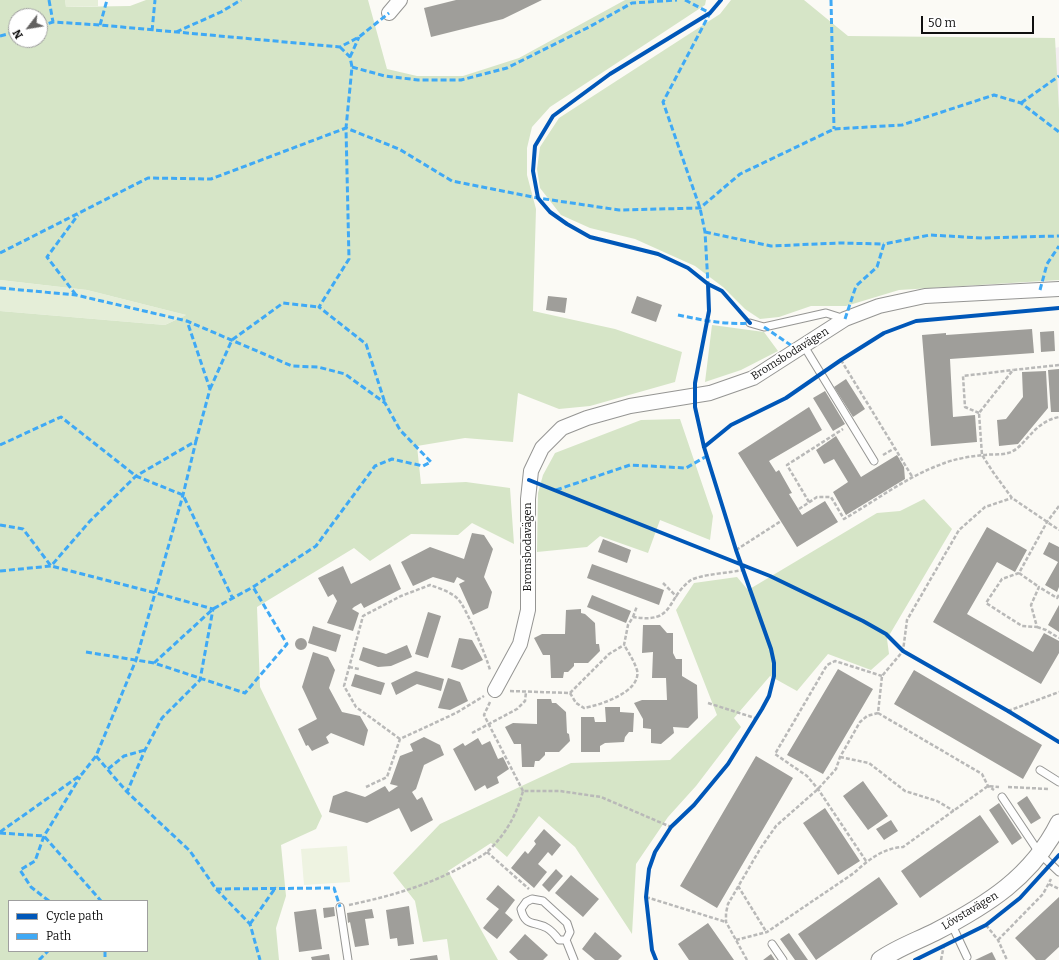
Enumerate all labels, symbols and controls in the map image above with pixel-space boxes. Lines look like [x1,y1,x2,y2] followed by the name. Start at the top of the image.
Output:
[8,8,48,48] north arrow
[923,8,1036,34] scale bar
[928,16,956,30] text: 50 m
[10,27,26,41] text: N
[749,325,831,383] street label: Bromsbodavägen
[521,503,535,591] street label: Bromsbodavägen
[940,889,1000,933] street label: Lövstavägen
[8,900,148,952] legend
[46,909,103,923] text: Cycle path
[46,929,71,943] text: Path

